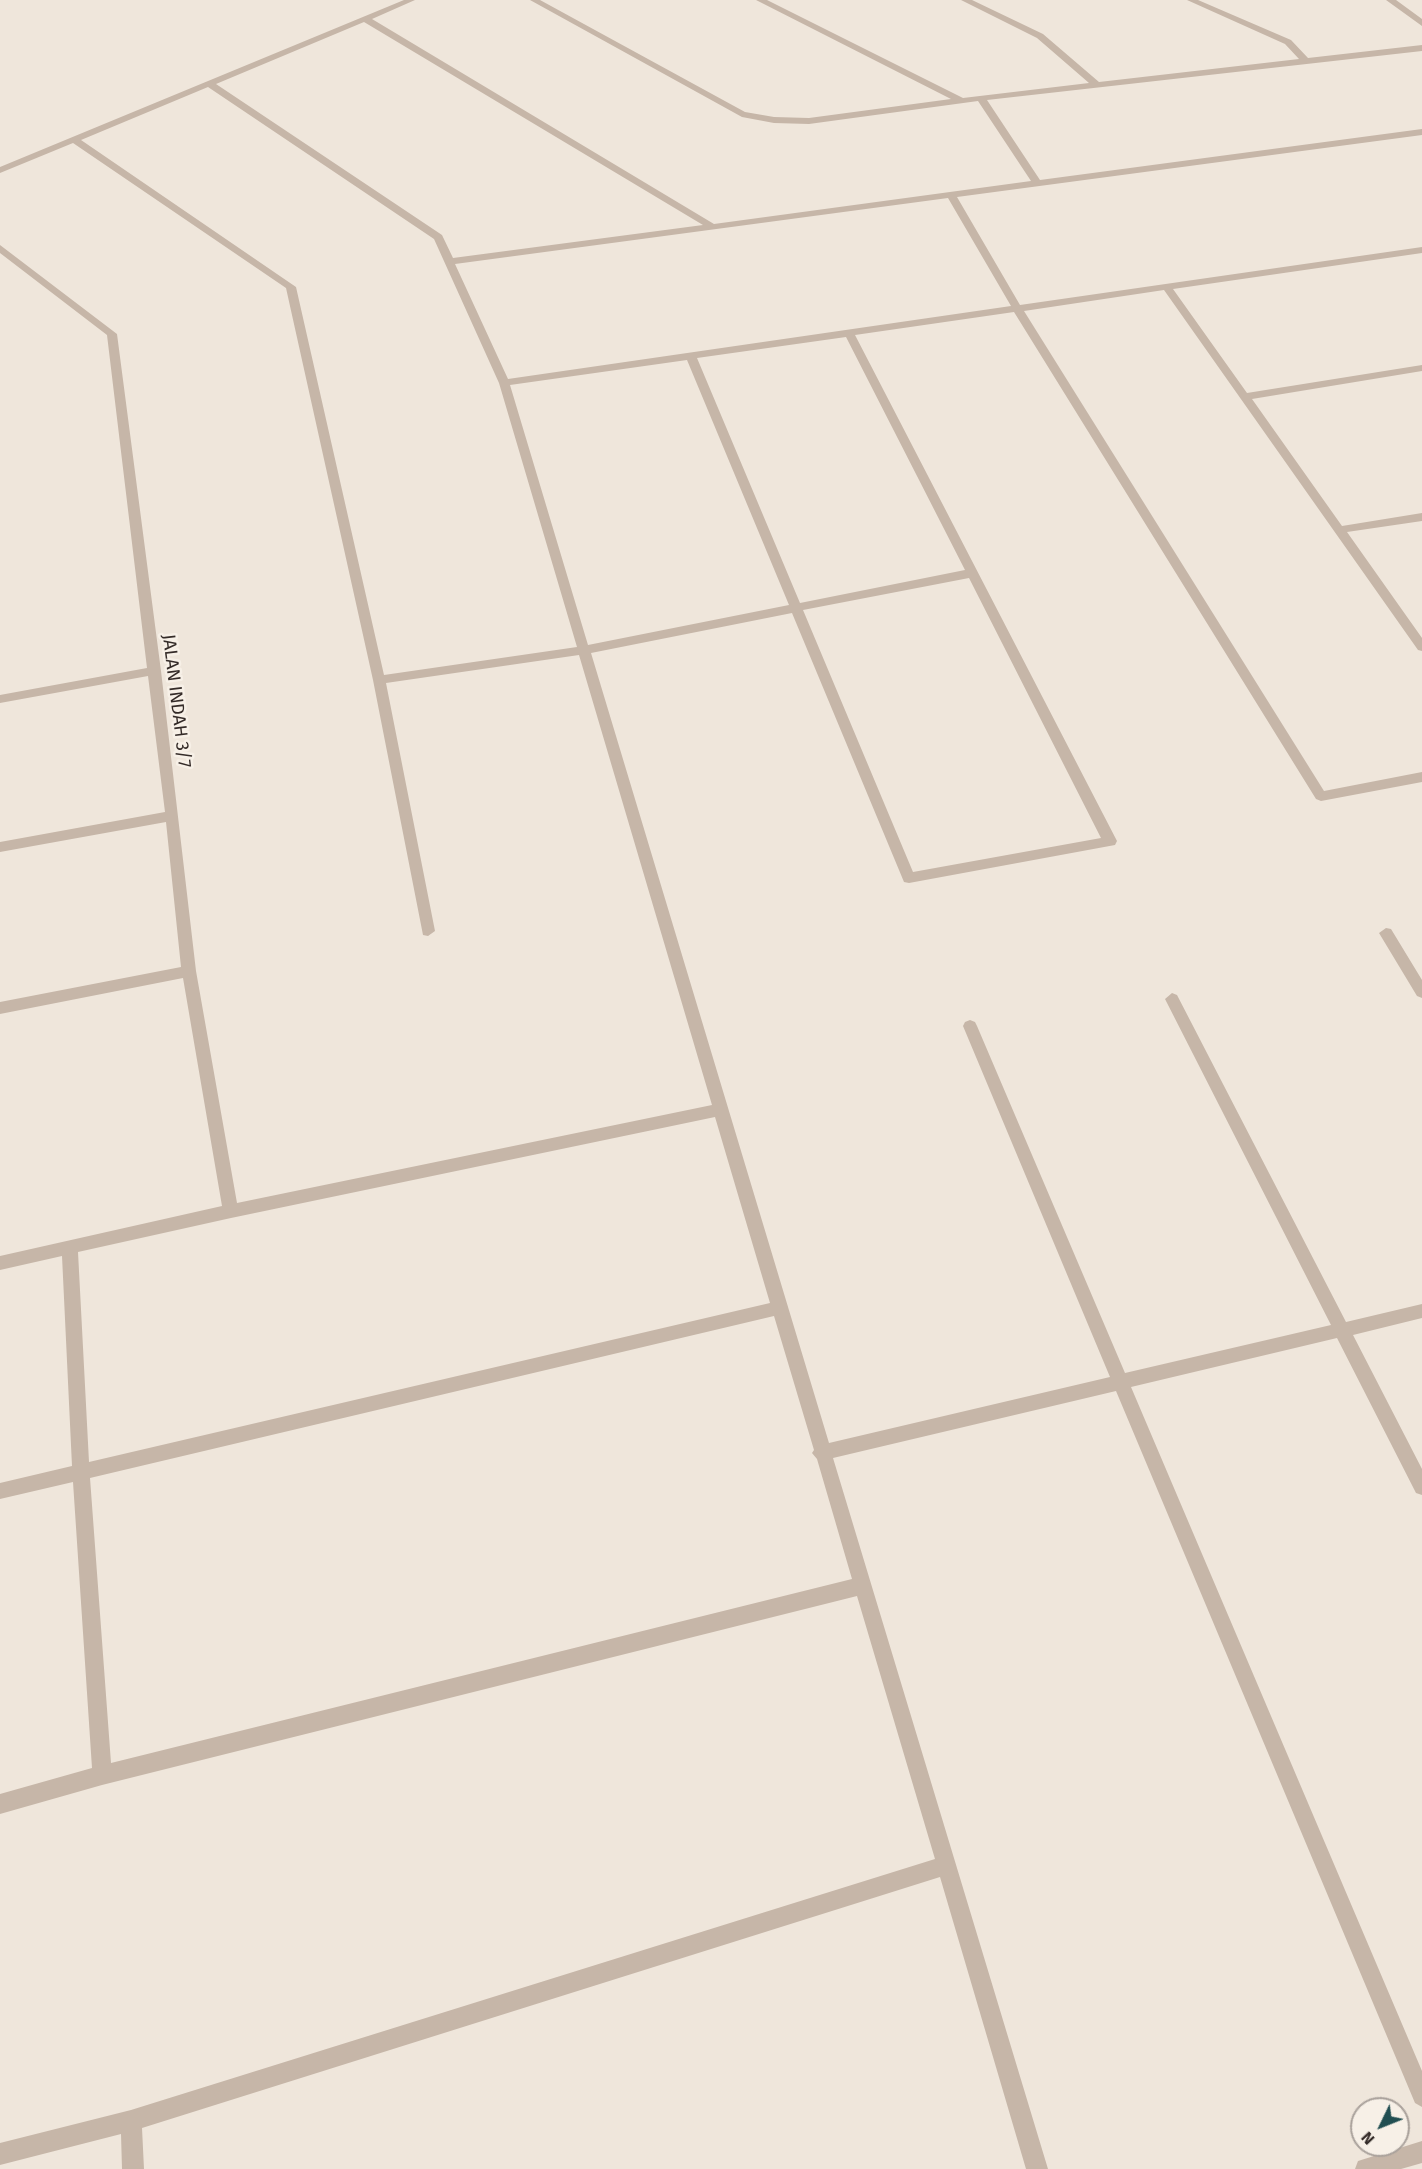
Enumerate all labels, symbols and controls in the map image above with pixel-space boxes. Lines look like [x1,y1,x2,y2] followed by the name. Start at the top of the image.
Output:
[157,633,195,769] street label: JALAN INDAH 3/7
[1350,2097,1410,2157] north arrow
[1357,2128,1379,2149] text: N

